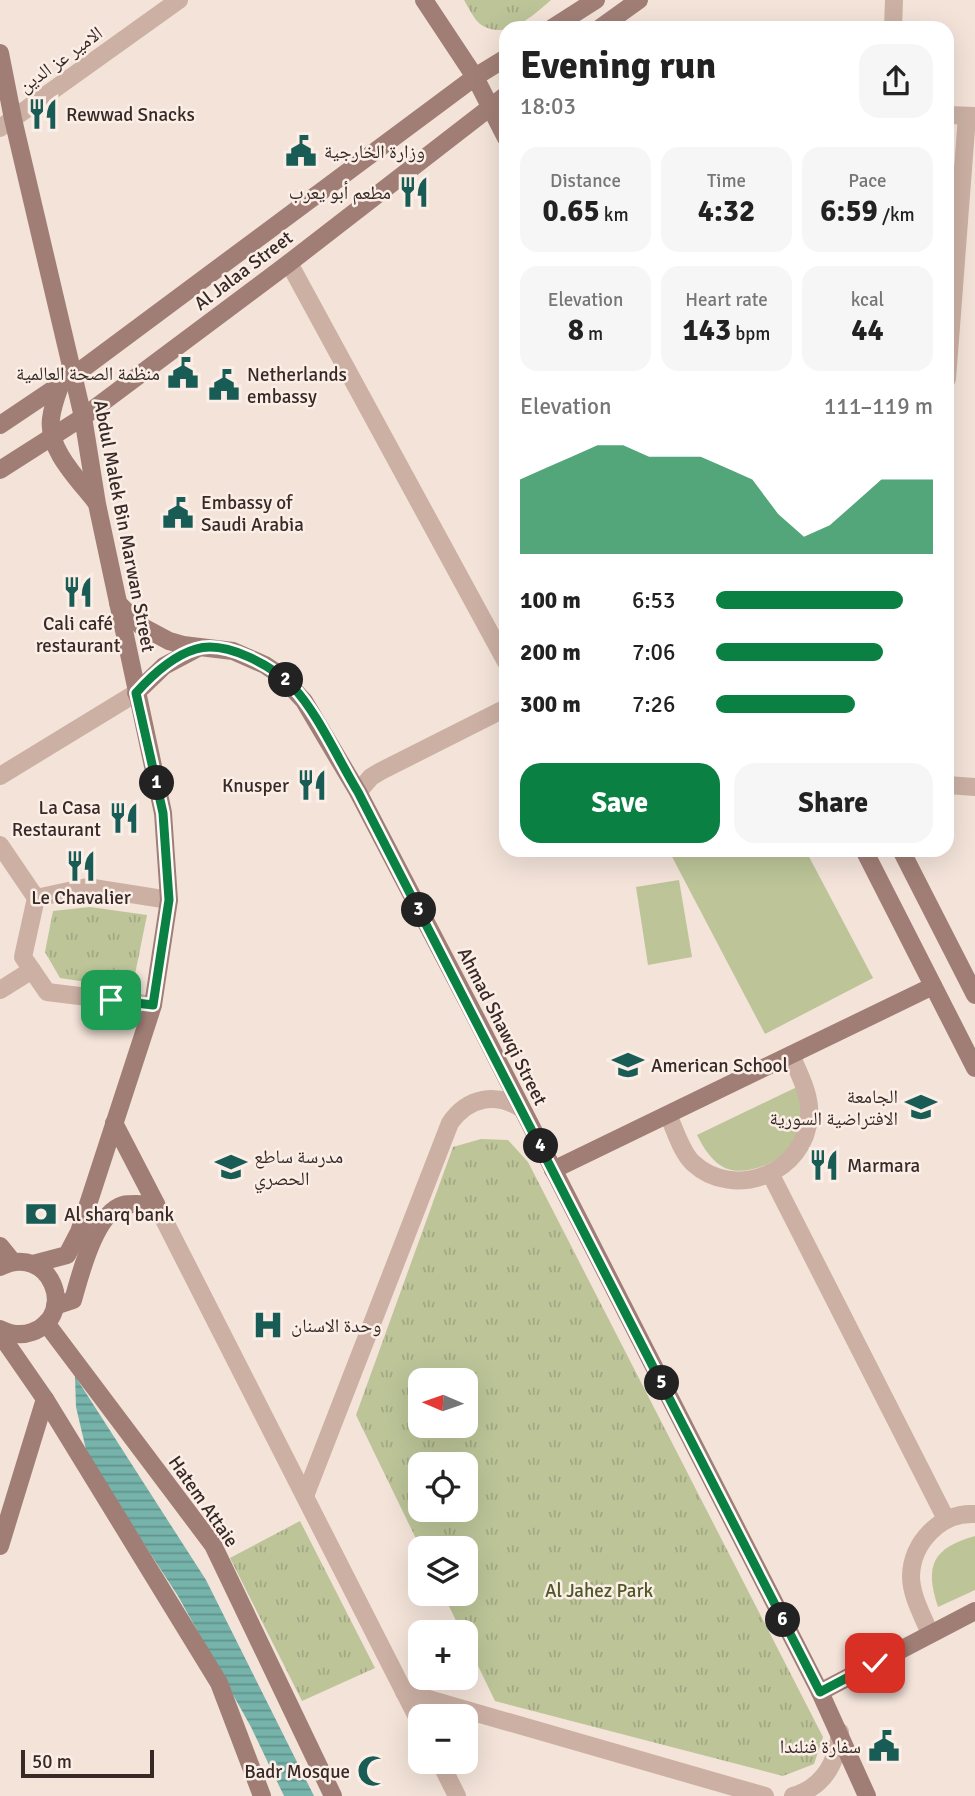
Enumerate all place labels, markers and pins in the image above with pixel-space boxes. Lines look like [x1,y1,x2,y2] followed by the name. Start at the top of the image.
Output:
[26,97,60,131] restaurant icon: Rewwad Snacks
[66,103,195,127] place label: Rewwad Snacks
[284,134,318,168] public building icon: وزارة الخارجية
[324,140,425,164] place label: وزارة الخارجية
[397,175,431,209] restaurant icon: مطعم أبو يعرب
[289,181,391,205] place label: مطعم أبو يعرب
[166,356,200,390] public building icon: منظمة الصحة العالمية
[16,362,160,386] place label: منظمة الصحة العالمية
[247,363,347,409] place label: Netherlands embassy
[207,368,241,402] public building icon: Netherlands embassy
[201,491,304,537] place label: Embassy of Saudi Arabia
[161,496,195,530] public building icon: Embassy of Saudi Arabia
[61,575,95,609] restaurant icon: Cali café restaurant
[36,612,121,658] place label: Cali café restaurant
[268,662,304,698] pin: 2
[140,766,174,800] pin: 1
[295,768,329,802] restaurant icon: Knusper
[222,774,289,798] place label: Knusper
[12,796,101,842] place label: La Casa Restaurant
[107,801,141,835] restaurant icon: La Casa Restaurant
[64,849,98,883] restaurant icon: Le Chavalier
[31,886,131,910] place label: Le Chavalier
[402,892,436,928] pin: 3
[81,970,141,1030] pin
[611,1048,645,1082] school or university icon: American School
[651,1054,788,1078] place label: American School
[770,1085,898,1131] place label: الجامعة الافتراضية السورية
[904,1090,938,1124] school or university icon: الجامعة الافتراضية السورية
[524,1128,558,1164] pin: 4
[254,1145,343,1194] place label: مدرسة ساطع الحصري
[807,1148,841,1182] restaurant icon: Marmara
[214,1150,248,1184] school or university icon: مدرسة ساطع الحصري
[847,1154,920,1178] place label: Marmara
[24,1197,58,1231] bank icon: Al sharq bank
[64,1203,175,1227] place label: Al sharq bank
[251,1308,285,1342] hospital icon: وحدة الاسنان
[291,1314,381,1338] place label: وحدة الاسنان
[644,1366,680,1400] pin: 5
[766,1602,800,1638] pin: 6
[845,1633,905,1693] pin
[867,1729,901,1763] public building icon: سفارة فنلندا
[780,1735,861,1759] place label: سفارة فنلندا
[356,1754,390,1788] mosque icon: Badr Mosque
[244,1760,350,1784] place label: Badr Mosque

